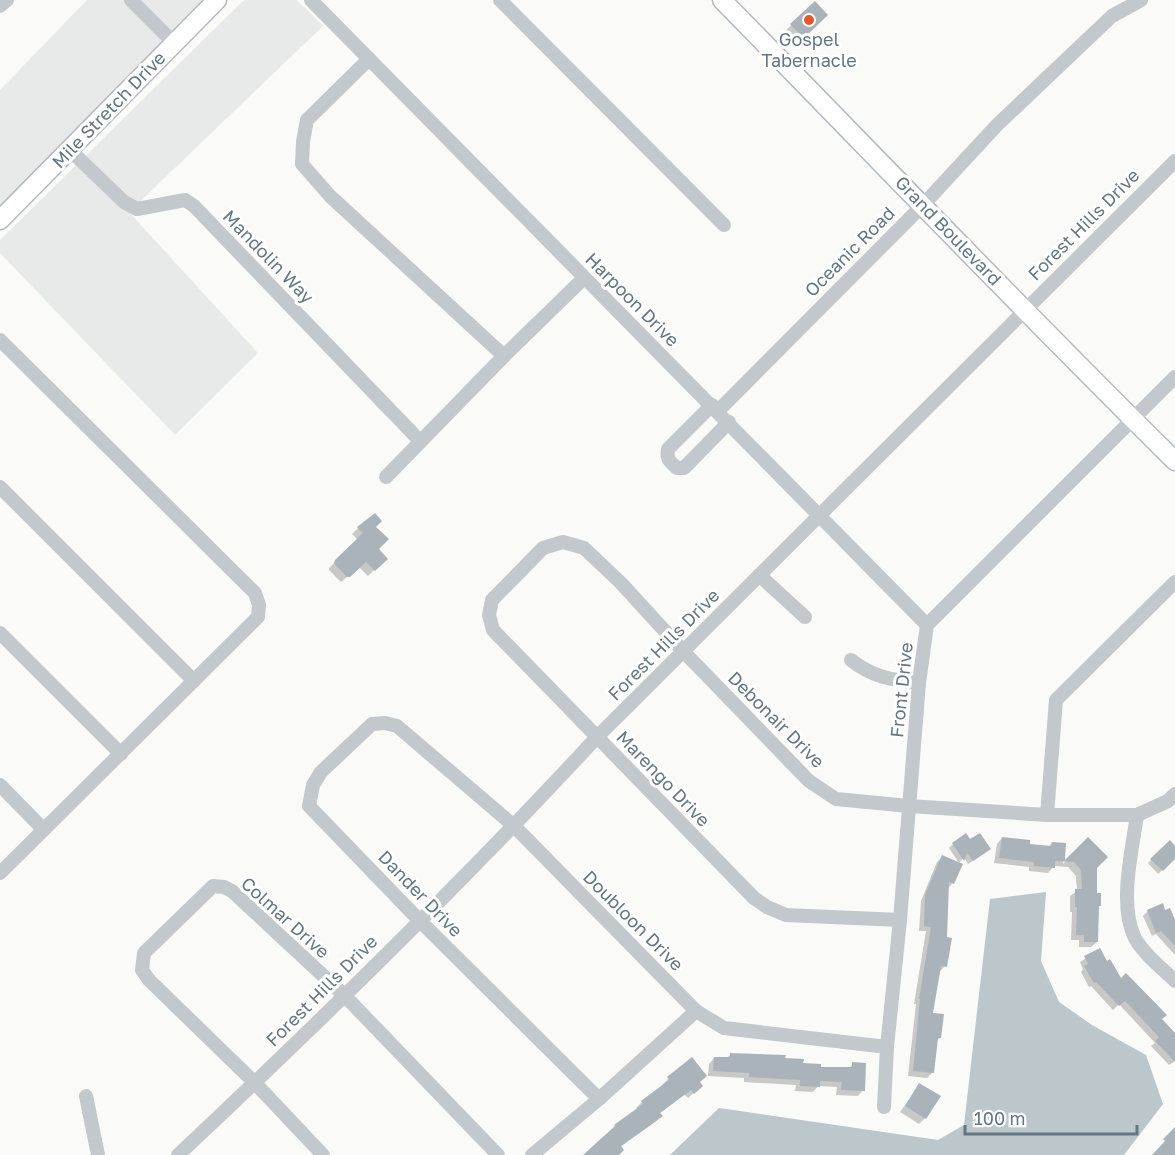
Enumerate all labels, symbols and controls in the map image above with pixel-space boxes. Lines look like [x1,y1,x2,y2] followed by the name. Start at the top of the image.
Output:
[802,13,816,27] marker: Gospel Tabernacle
[761,28,857,71] place label: Gospel Tabernacle
[47,46,170,172] street label: Mile Stretch Drive
[1023,164,1144,285] street label: Forest Hills Drive
[891,171,1006,290] street label: Grand Boulevard
[800,202,899,301] street label: Oceanic Road
[219,205,319,308] street label: Mandolin Way
[581,248,684,351] street label: Harpoon Drive
[603,584,724,705] street label: Forest Hills Drive
[885,641,917,739] street label: Front Drive
[724,667,829,772] street label: Debonair Drive
[612,726,715,831] street label: Marengo Drive
[374,846,467,941] street label: Dander Drive
[579,866,688,975] street label: Doubloon Drive
[237,872,334,963] street label: Colmar Drive
[261,930,382,1051] street label: Forest Hills Drive
[965,1098,1138,1136] scale bar
[974,1107,1025,1129] text: 100 m

